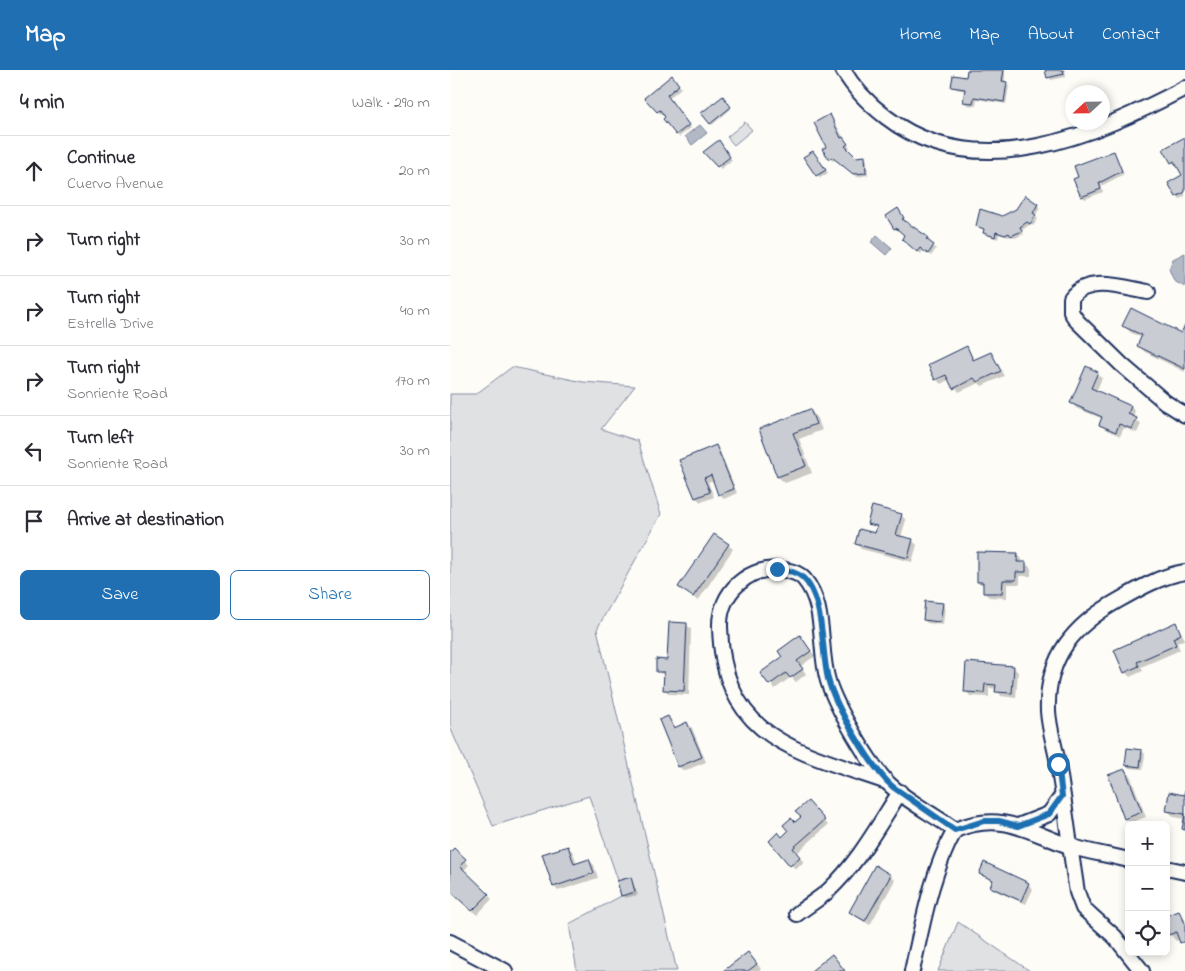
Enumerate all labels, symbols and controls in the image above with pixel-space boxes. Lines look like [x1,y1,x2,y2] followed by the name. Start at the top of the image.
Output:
[25,18,66,53] text: Map
[900,22,941,48] text: Home
[969,22,1000,48] text: Map
[1028,22,1074,48] text: About
[1102,22,1160,48] text: Contact
[1065,85,1110,130] north arrow
[20,88,64,118] text: 4 min
[352,91,430,115] text: Walk · 290 m
[67,145,135,172] text: Continue
[20,157,48,185] icon: ahead
[399,159,430,183] text: 20 m
[67,172,163,196] text: Cuervo Avenue
[20,227,48,255] icon: right
[67,227,140,254] text: Turn right
[400,229,430,253] text: 30 m
[67,285,140,312] text: Turn right
[20,297,48,325] icon: right
[400,299,430,323] text: 40 m
[67,312,154,336] text: Estrella Drive
[67,355,140,382] text: Turn right
[20,367,48,395] icon: right
[395,369,430,393] text: 170 m
[67,382,168,406] text: Sonriente Road
[67,425,134,452] text: Turn left
[20,437,48,465] icon: left
[400,439,430,463] text: 30 m
[67,452,168,476] text: Sonriente Road
[20,507,48,535] icon: arrive
[67,507,224,534] text: Arrive at destination
[766,558,789,581] route end
[20,570,220,620] button: Save
[230,570,430,620] button: Share
[1047,753,1070,776] route start
[1125,821,1170,956] map controls
[1125,821,1170,866] button: +
[1125,866,1170,911] button: −
[1125,911,1170,956] button: locate

